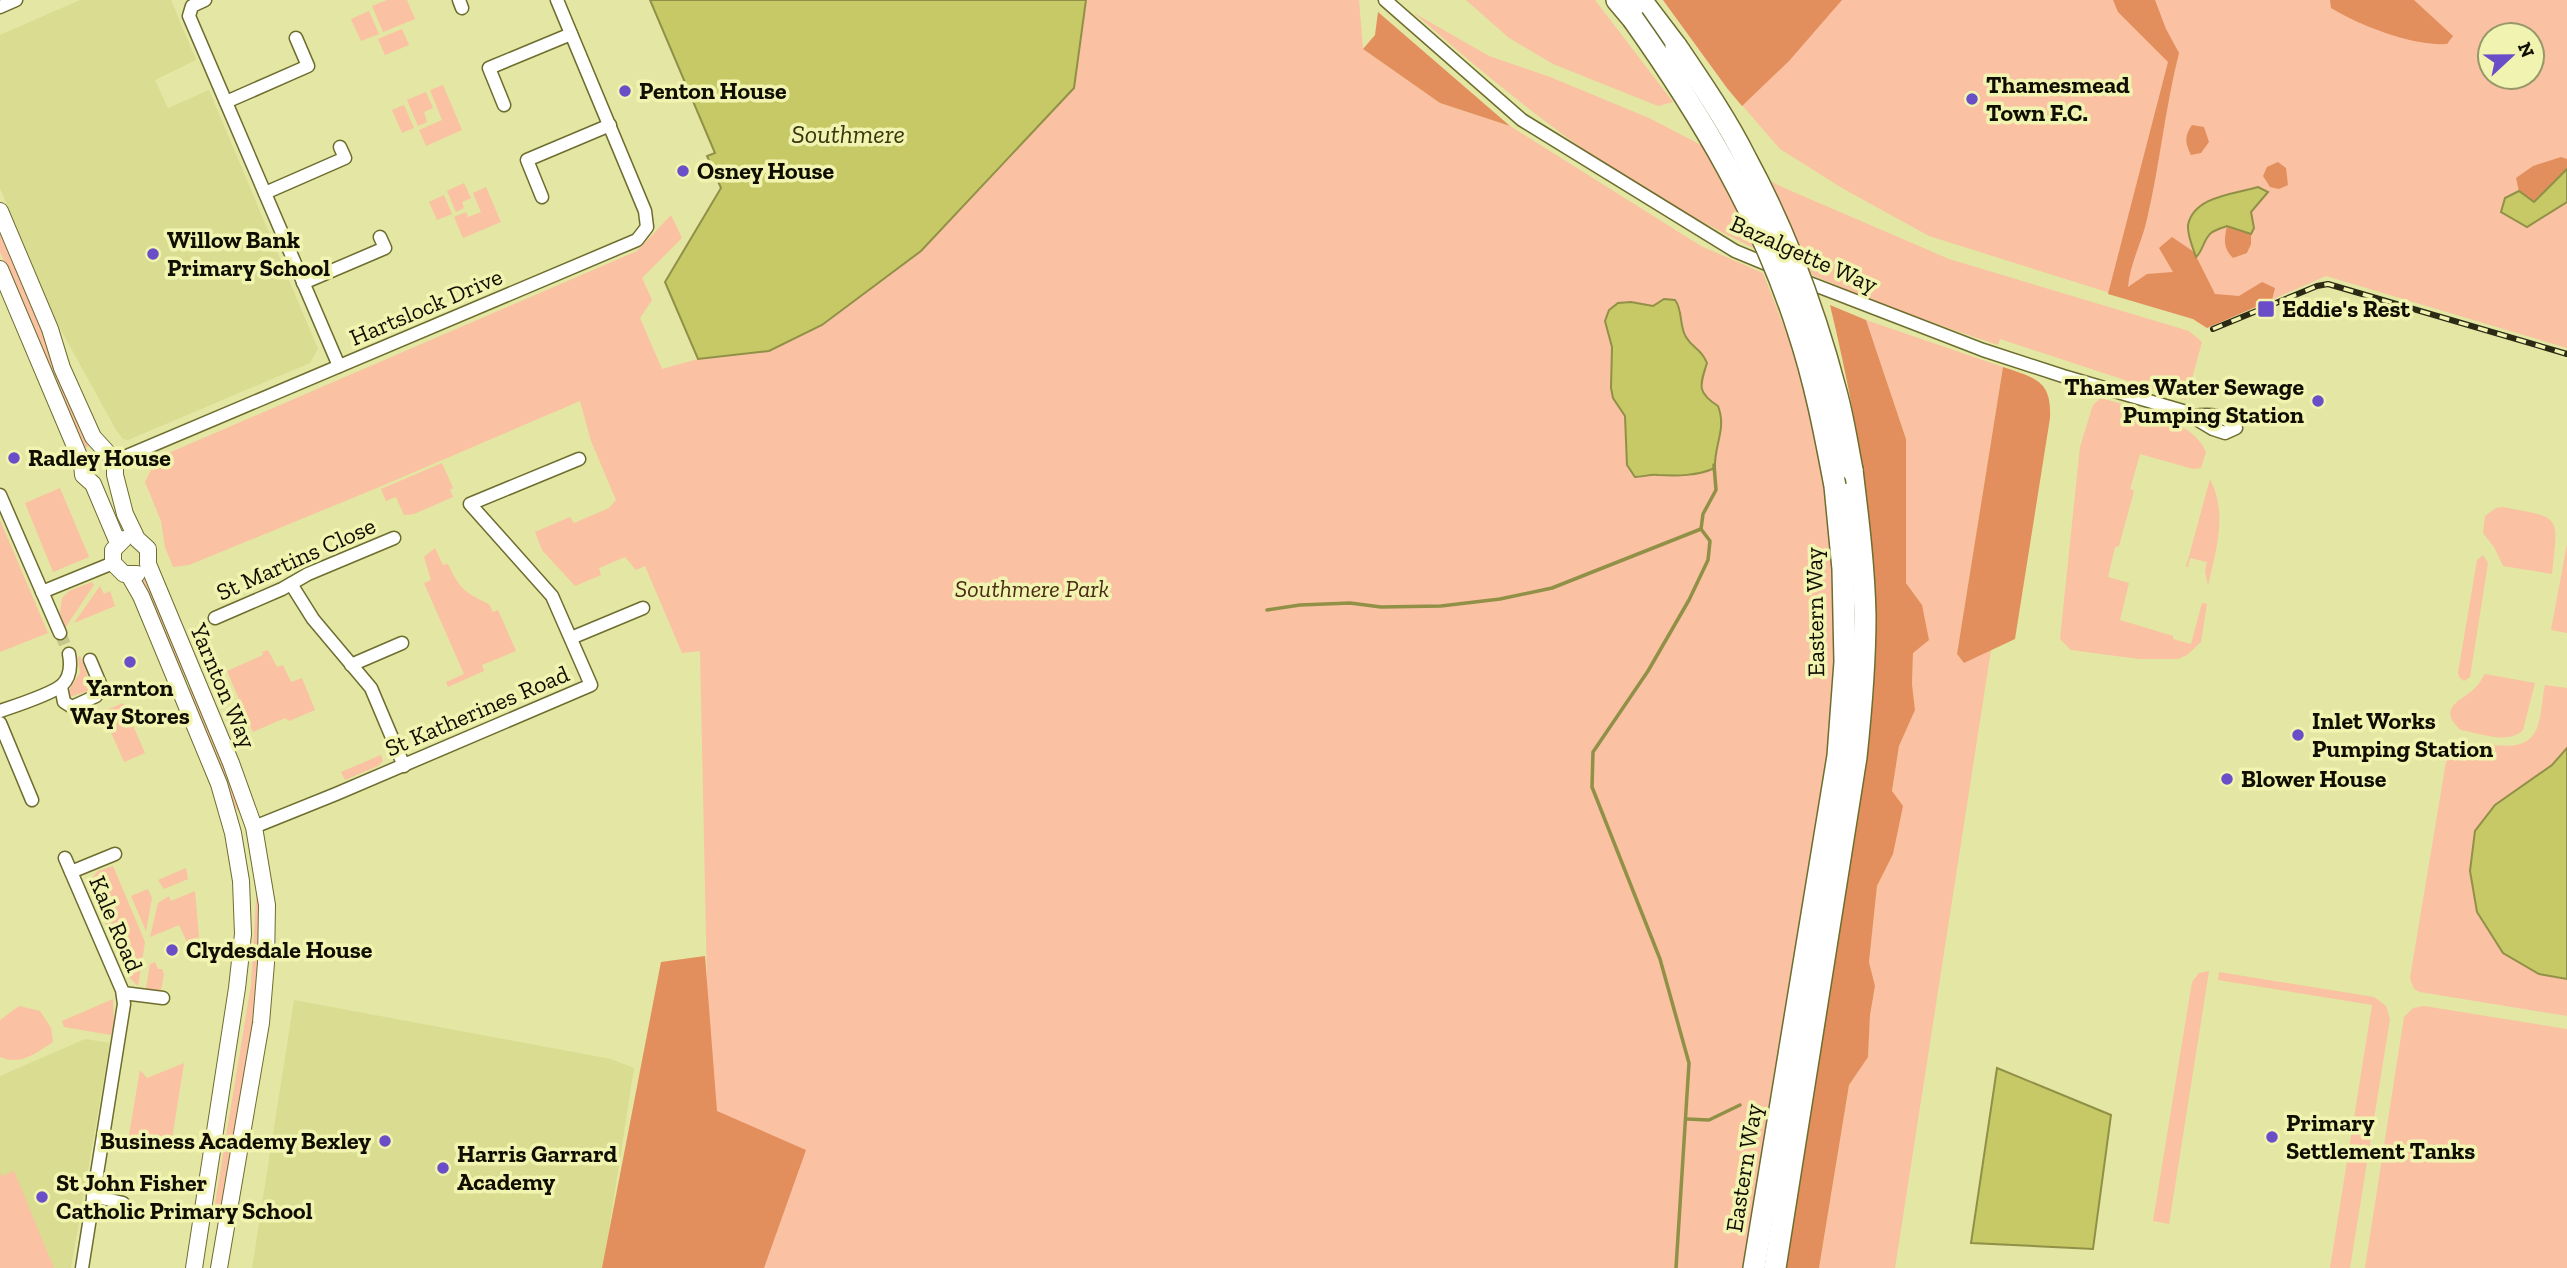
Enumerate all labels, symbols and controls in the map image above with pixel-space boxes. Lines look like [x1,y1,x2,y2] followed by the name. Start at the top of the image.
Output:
[2476,21,2546,91] north arrow
[2513,39,2540,61] text: N
[1986,70,2130,127] place label: Thamesmead Town F.C.
[639,76,787,105] place label: Penton House
[617,83,633,99] marker: Penton House
[1964,91,1980,107] marker: Thamesmead Town F.C.
[791,118,905,150] water label: Southmere
[697,156,835,185] place label: Osney House
[675,163,691,179] marker: Osney House
[1726,208,1883,299] street label: Bazalgette Way
[167,225,330,282] place label: Willow Bank Primary School
[145,246,161,262] marker: Willow Bank Primary School
[345,261,507,352] street label: Hartslock Drive
[2282,294,2410,323] place label: Eddie's Rest
[2256,299,2276,319] marker: Eddie's Rest
[2064,372,2304,429] place label: Thames Water Sewage Pumping Station
[2310,393,2326,409] marker: Thames Water Sewage Pumping Station
[28,443,171,472] place label: Radley House
[6,450,22,466] marker: Radley House
[212,511,380,607] street label: St Martins Close
[1799,546,1830,677] street label: Eastern Way
[955,574,1109,603] park label: Southmere Park
[184,618,263,753] street label: Yarnton Way
[122,654,138,670] marker: Yarnton Way Stores
[380,659,573,762] street label: St Katherines Road
[70,673,190,730] place label: Yarnton Way Stores
[2312,706,2493,763] place label: Inlet Works Pumping Station
[2290,727,2306,743] marker: Inlet Works Pumping Station
[2241,764,2387,793] place label: Blower House
[2219,771,2235,787] marker: Blower House
[83,871,150,976] street label: Kale Road
[186,935,373,964] place label: Clydesdale House
[164,942,180,958] marker: Clydesdale House
[1719,1101,1768,1234] street label: Eastern Way
[2286,1108,2475,1165] place label: Primary Settlement Tanks
[100,1126,371,1155] place label: Business Academy Bexley
[2264,1129,2280,1145] marker: Primary Settlement Tanks
[377,1133,393,1149] marker: Business Academy Bexley
[457,1139,617,1196] place label: Harris Garrard Academy
[435,1160,451,1176] marker: Harris Garrard Academy
[56,1168,313,1225] place label: St John Fisher Catholic Primary School
[34,1189,50,1205] marker: St John Fisher Catholic Primary School

